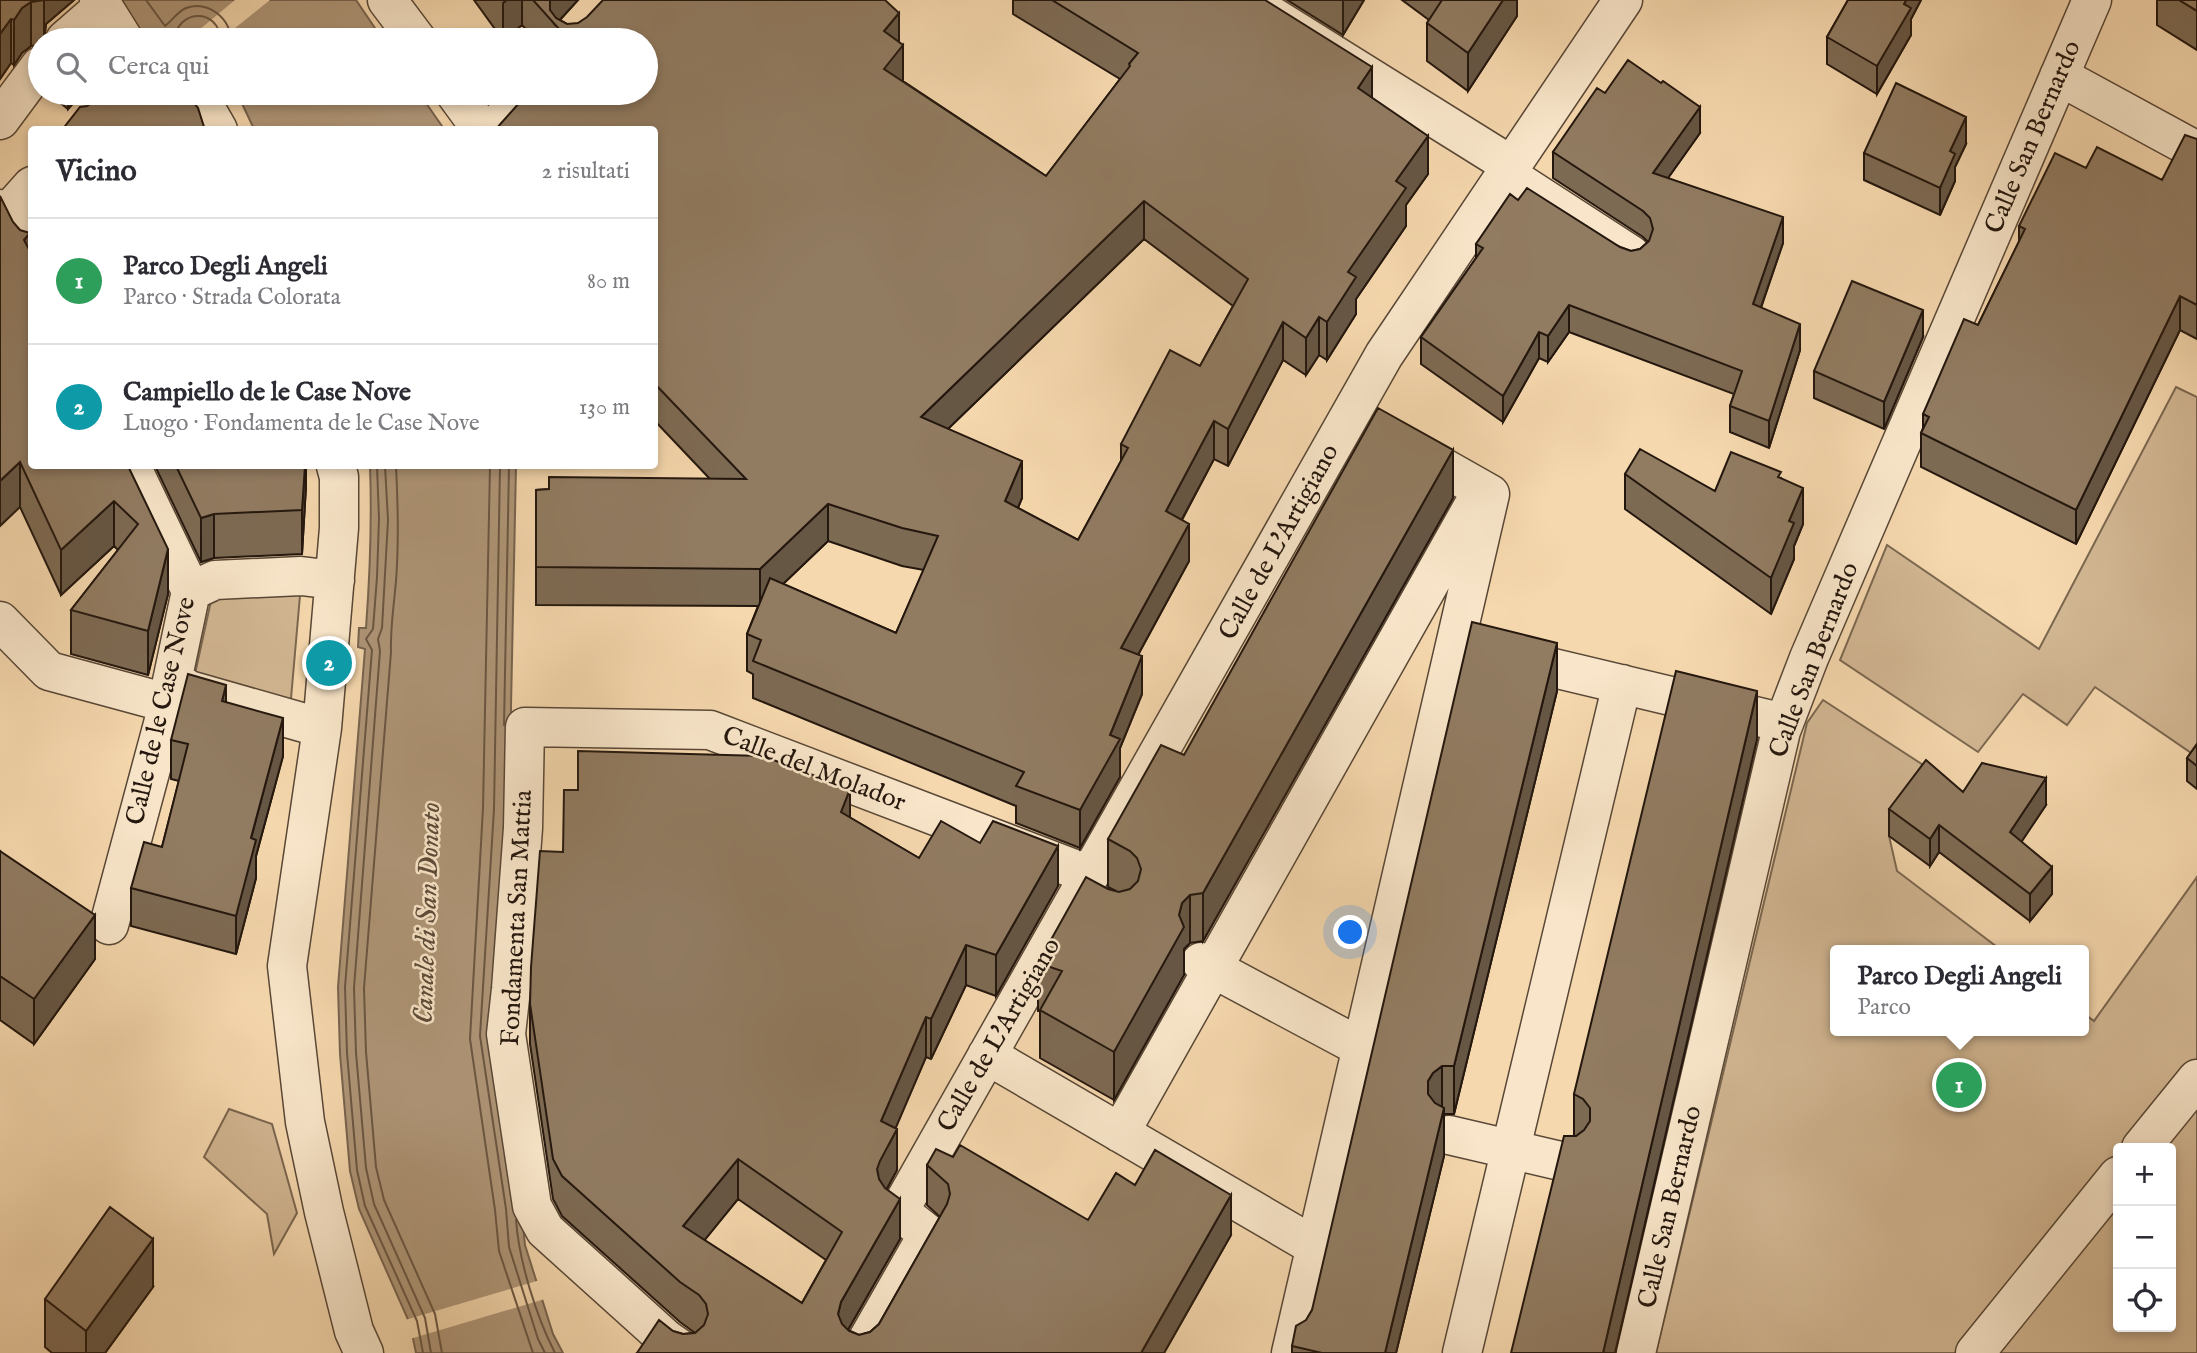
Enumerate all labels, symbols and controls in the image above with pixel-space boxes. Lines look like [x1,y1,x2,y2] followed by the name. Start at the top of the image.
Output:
[28,28,658,105] search box
[1977,35,2089,239] street label: Calle San Bernardo
[52,48,90,86] icon: search
[108,50,209,83] text: Cerca qui
[56,153,137,191] text: Vicino
[541,157,630,186] text: 2 risultati
[123,250,328,283] text: Parco Degli Angeli
[75,267,83,296] text: 1
[587,267,630,296] text: 80 m
[123,283,341,312] text: Parco · Strada Colorata
[123,376,411,409] text: Campiello de le Case Nove
[74,393,84,422] text: 2
[579,393,630,422] text: 130 m
[123,409,480,438] text: Luogo · Fondamenta de le Case Nove
[1211,438,1347,646] street label: Calle de L'Artigiano
[1762,558,1866,762] street label: Calle San Bernardo
[119,594,203,828] street label: Calle de le Case Nove
[306,637,352,689] pin: 2
[718,719,911,819] street label: Calle del Molador
[494,788,540,1047] street label: Fondamenta San Mattia
[407,802,449,1024] water label: Canale di San Donato
[1333,915,1367,949] your location
[930,932,1068,1138] street label: Calle de L'Artigiano
[1830,945,2089,1036] popup
[1857,960,2062,993] text: Parco Degli Angeli
[1857,993,1911,1022] text: Parco
[1936,1059,1982,1111] pin: 1
[1631,1103,1709,1311] street label: Calle San Bernardo
[2113,1143,2176,1332] map controls
[2113,1143,2176,1206] button: +
[2113,1206,2176,1269] button: −
[2113,1269,2176,1332] button: locate

